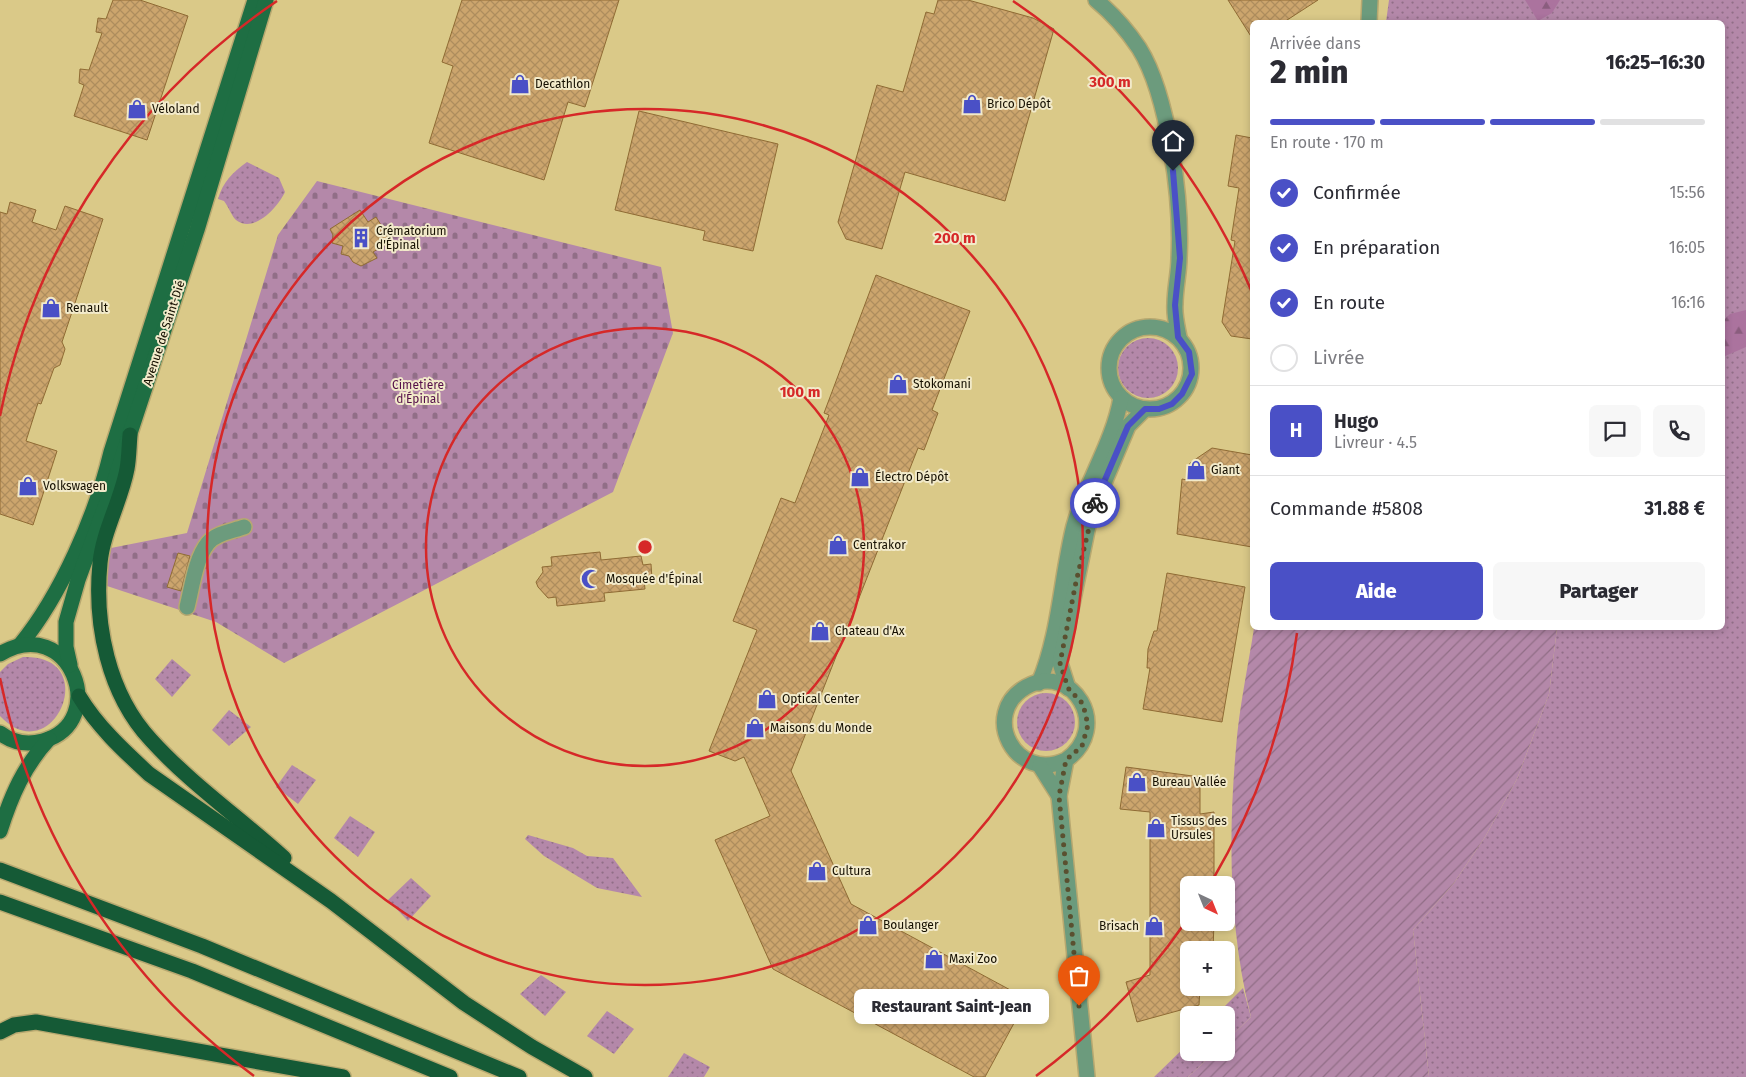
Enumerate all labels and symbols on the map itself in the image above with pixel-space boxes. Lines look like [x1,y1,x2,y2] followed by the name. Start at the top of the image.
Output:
[509,73,531,95] shop icon: Decathlon
[1088,73,1131,91] text: 300 m
[535,77,590,91] place label: Decathlon
[961,93,983,115] shop icon: Brico Dépôt
[987,97,1051,111] place label: Brico Dépôt
[126,98,148,120] shop icon: Véloland
[152,102,200,116] place label: Véloland
[1152,120,1194,171] pin
[376,224,447,252] place label: Crématorium d'Épinal
[350,227,372,249] building icon: Crématorium d'Épinal
[934,229,976,247] text: 200 m
[140,279,188,387] street label: Avenue de Saint-Dié
[40,297,62,319] shop icon: Renault
[66,301,109,315] place label: Renault
[887,373,909,395] shop icon: Stokomani
[913,377,971,391] place label: Stokomani
[392,378,444,406] park label: Cimetière d'Épinal
[780,383,820,401] text: 100 m
[1185,459,1207,481] shop icon: Giant
[1211,463,1241,477] place label: Giant
[849,466,871,488] shop icon: Électro Dépôt
[875,469,949,484] place label: Électro Dépôt
[17,475,39,497] shop icon: Volkswagen
[1070,478,1120,528] courier
[43,479,106,493] place label: Volkswagen
[827,534,849,556] shop icon: Centrakor
[636,538,654,556] centre of rings
[853,538,906,552] place label: Centrakor
[580,568,602,590] mosque icon: Mosquée d'Épinal
[606,571,702,586] place label: Mosquée d'Épinal
[809,620,831,642] shop icon: Chateau d'Ax
[835,624,905,638] place label: Chateau d'Ax
[756,688,778,710] shop icon: Optical Center
[782,692,860,706] place label: Optical Center
[744,717,766,739] shop icon: Maisons du Monde
[770,721,872,735] place label: Maisons du Monde
[1126,771,1148,793] shop icon: Bureau Vallée
[1152,775,1226,789] place label: Bureau Vallée
[1171,814,1227,842] place label: Tissus des Ursules
[1145,817,1167,839] shop icon: Tissus des Ursules
[806,860,828,882] shop icon: Cultura
[832,864,871,878] place label: Cultura
[1180,876,1235,931] north arrow
[857,914,879,936] shop icon: Boulanger
[1143,915,1165,937] shop icon: Brisach
[883,918,939,932] place label: Boulanger
[1099,919,1139,933] place label: Brisach
[923,948,945,970] shop icon: Maxi Zoo
[949,952,997,966] place label: Maxi Zoo
[1058,955,1100,1006] pin
[854,988,1049,1024] callout: Restaurant Saint-Jean

